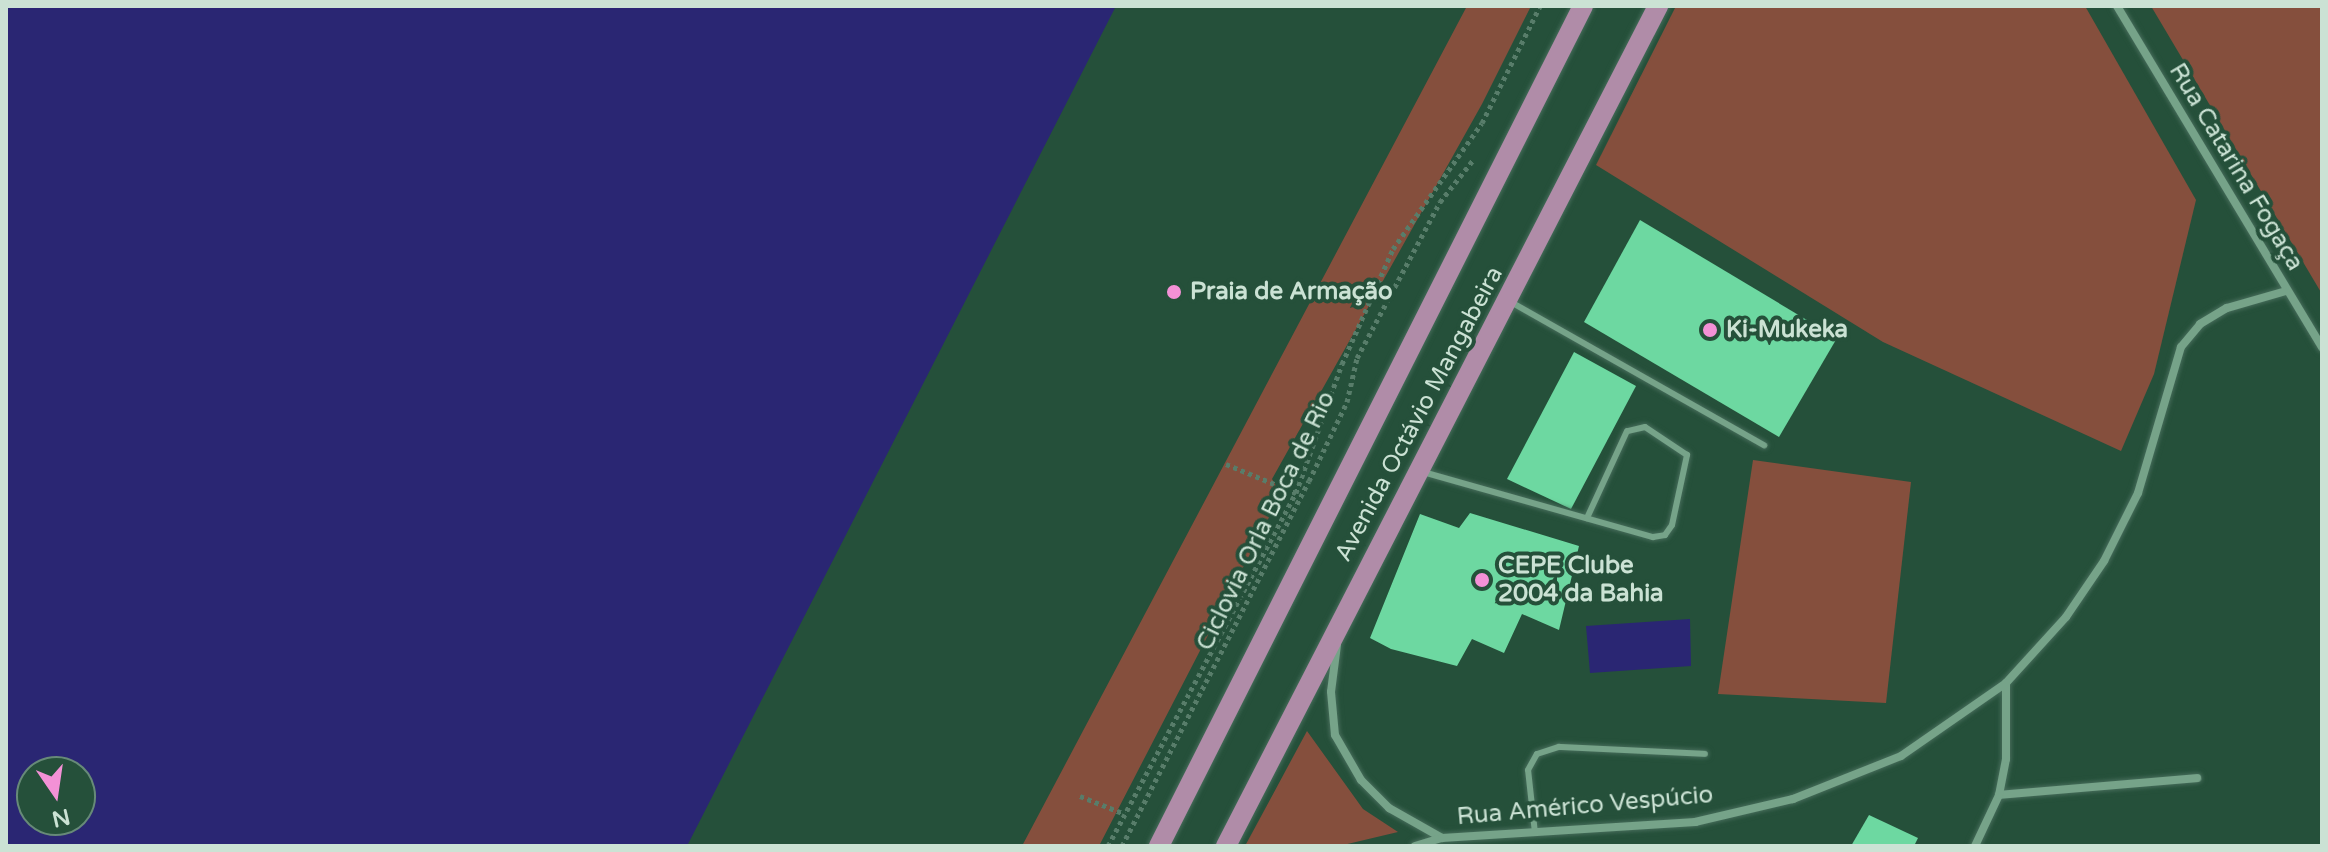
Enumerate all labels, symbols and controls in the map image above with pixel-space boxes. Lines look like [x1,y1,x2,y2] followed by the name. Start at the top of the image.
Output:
[2163,58,2309,276] street label: Rua Catarina Fogaça
[1329,262,1509,566] street label: Avenida Octávio Mangabeira
[1190,278,1393,306] place label: Praia de Armação
[1165,283,1183,301] marker: Praia de Armação
[1726,316,1848,344] place label: Ki-Mukeka
[1701,321,1719,339] marker: Ki-Mukeka
[1191,387,1341,655] street label: Ciclovia Orla Boca de Rio
[1498,552,1664,608] place label: CEPE Clube 2004 da Bahia
[1473,571,1491,589] marker: CEPE Clube 2004 da Bahia
[16,756,96,836] north arrow
[1456,780,1714,832] street label: Rua Américo Vespúcio
[49,803,72,832] text: N

